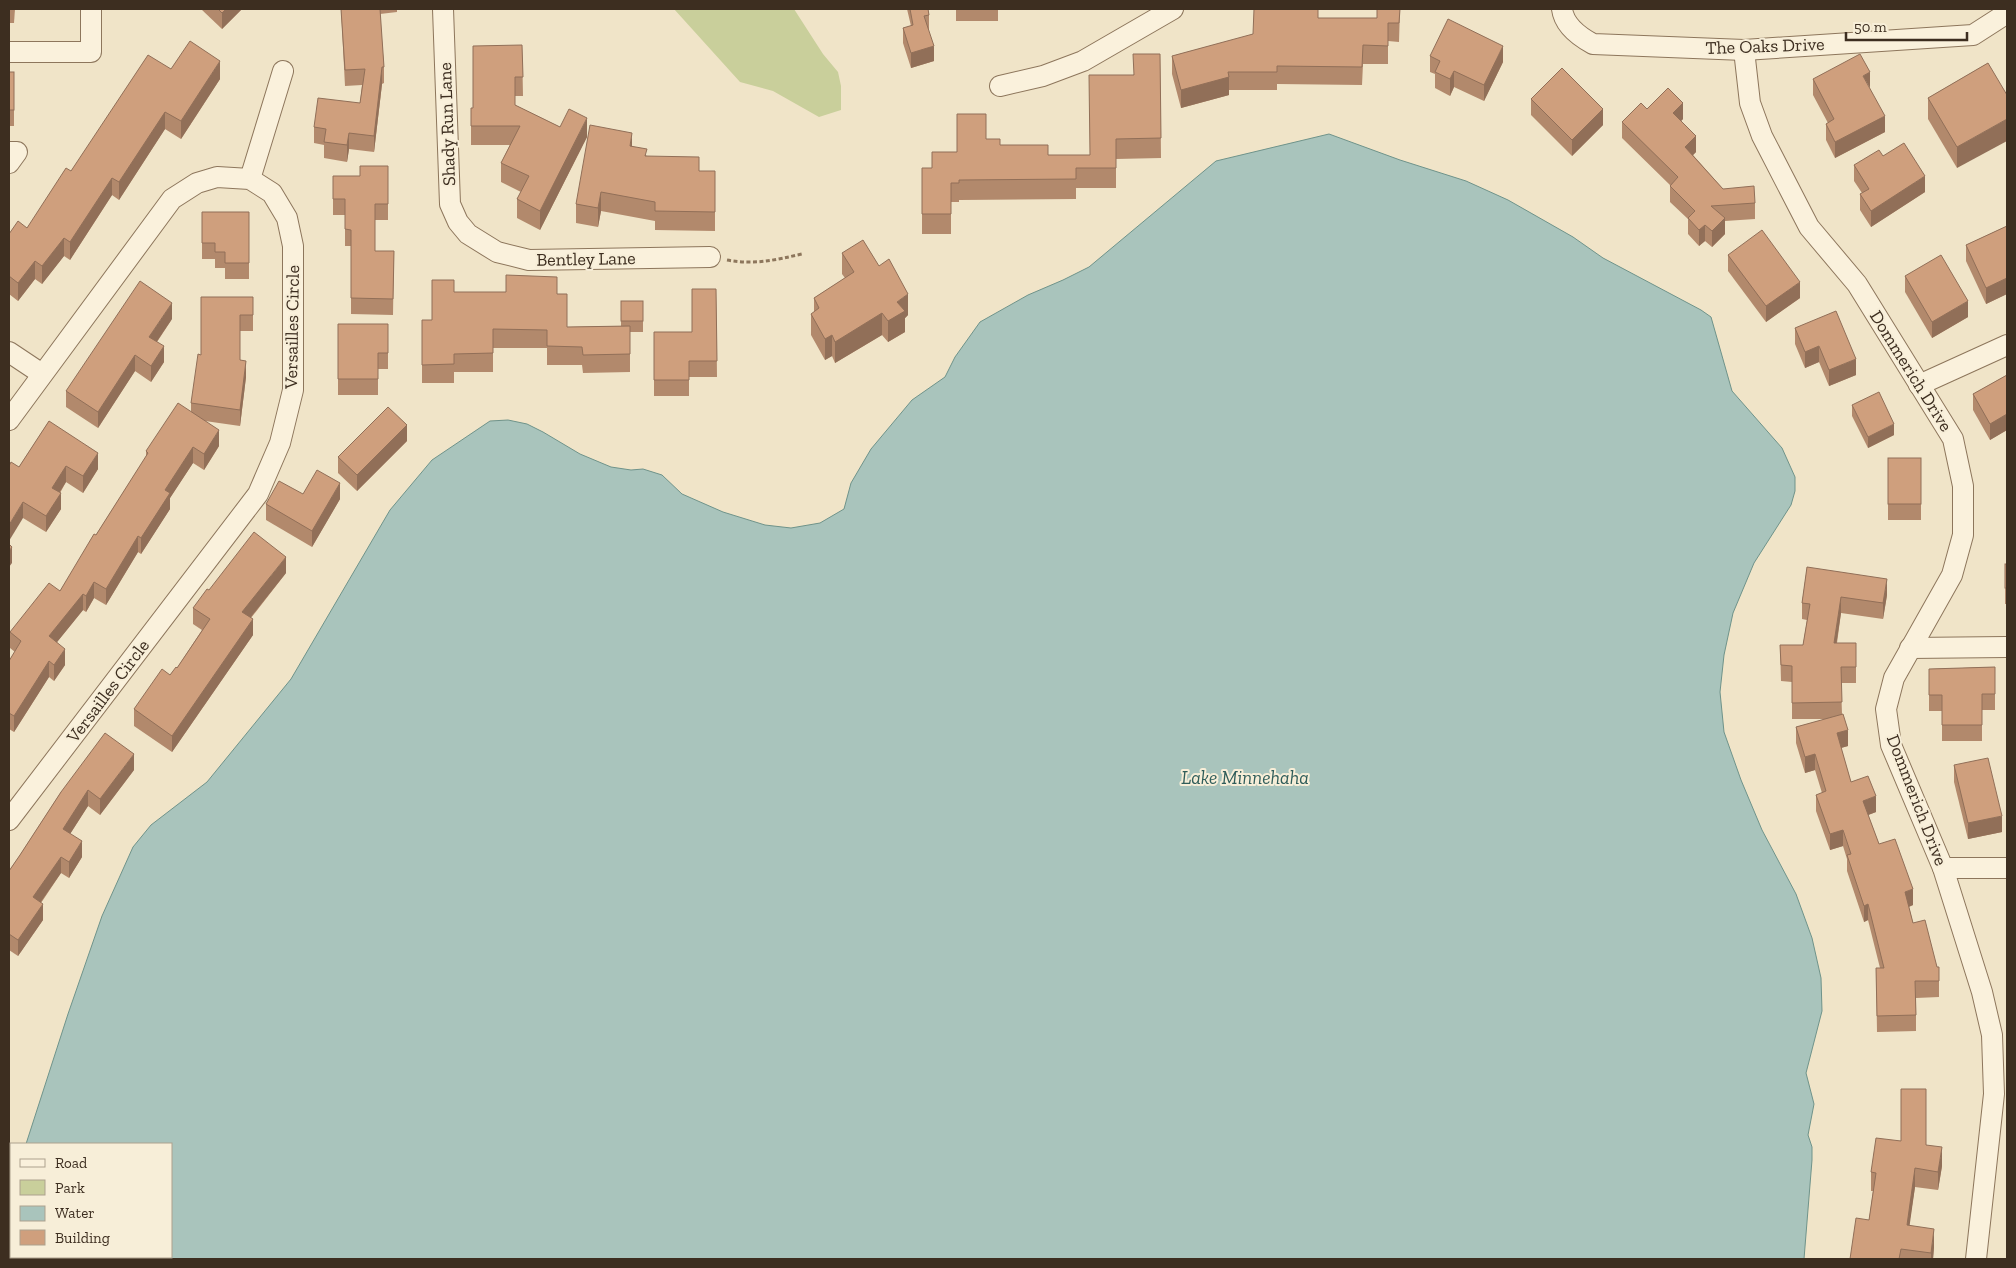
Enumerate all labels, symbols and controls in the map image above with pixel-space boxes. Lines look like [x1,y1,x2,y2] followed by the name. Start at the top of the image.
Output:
[1846,10,1967,42] scale bar
[1854,18,1887,36] text: 50 m
[1705,33,1825,59] street label: The Oaks Drive
[434,62,460,186] street label: Shady Run Lane
[536,247,636,271] street label: Bentley Lane
[280,265,304,390] street label: Versailles Circle
[1865,306,1957,436] street label: Dommerich Drive
[61,635,154,748] street label: Versailles Circle
[1882,731,1952,869] street label: Dommerich Drive
[1181,766,1309,789] water label: Lake Minnehaha
[10,1143,172,1258] legend
[55,1154,88,1172] text: Road
[55,1179,85,1197] text: Park
[55,1204,95,1222] text: Water
[55,1229,110,1247] text: Building

